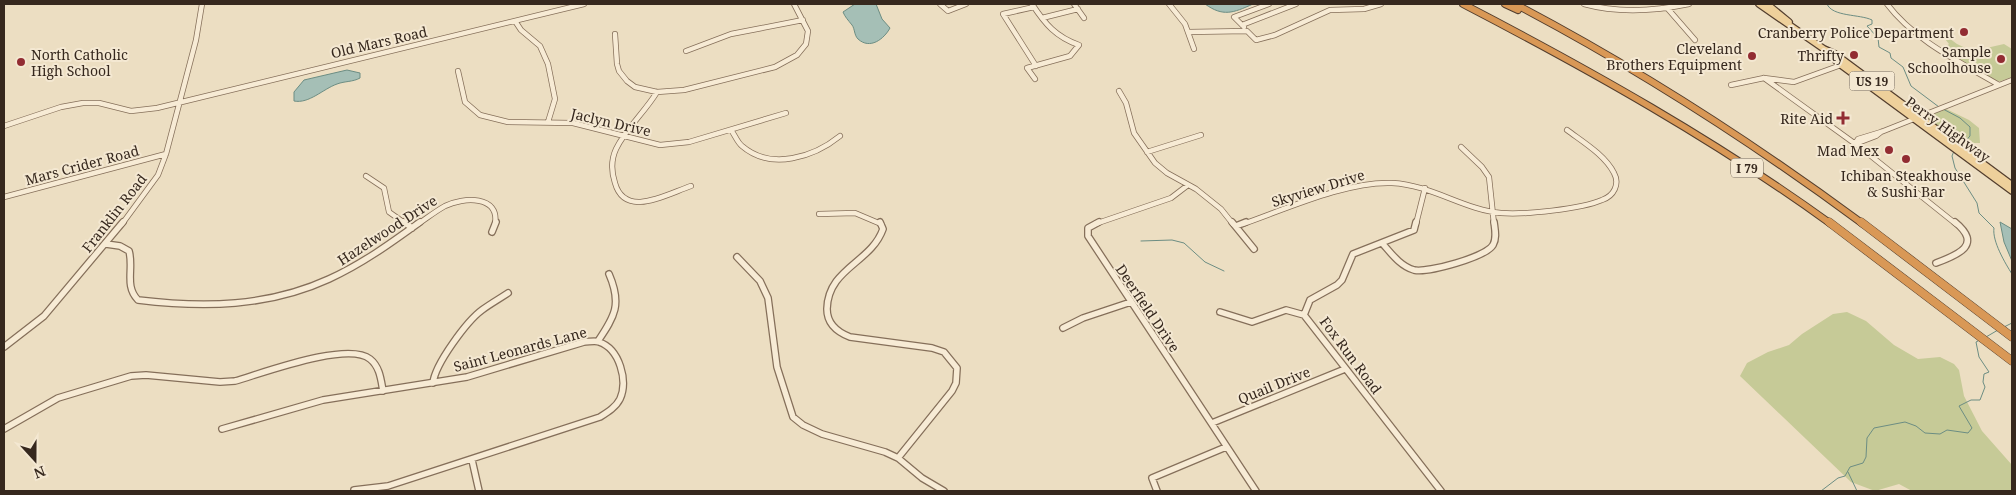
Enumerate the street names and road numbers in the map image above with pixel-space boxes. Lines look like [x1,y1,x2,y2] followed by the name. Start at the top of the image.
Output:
[329,22,429,62] street label: Old Mars Road
[1850,72,1894,90] road number: US 19
[1902,92,1994,166] street label: Perry Highway
[568,103,653,140] street label: Jaclyn Drive
[23,141,141,189] street label: Mars Crider Road
[1731,158,1763,178] road number: I 79
[1269,165,1367,211] street label: Skyview Drive
[77,169,151,256] street label: Franklin Road
[333,191,441,269] street label: Hazelwood Drive
[1112,260,1184,356] street label: Deerfield Drive
[1316,313,1387,398] street label: Fox Run Road
[451,322,589,376] street label: Saint Leonards Lane
[1235,362,1313,408] street label: Quail Drive

